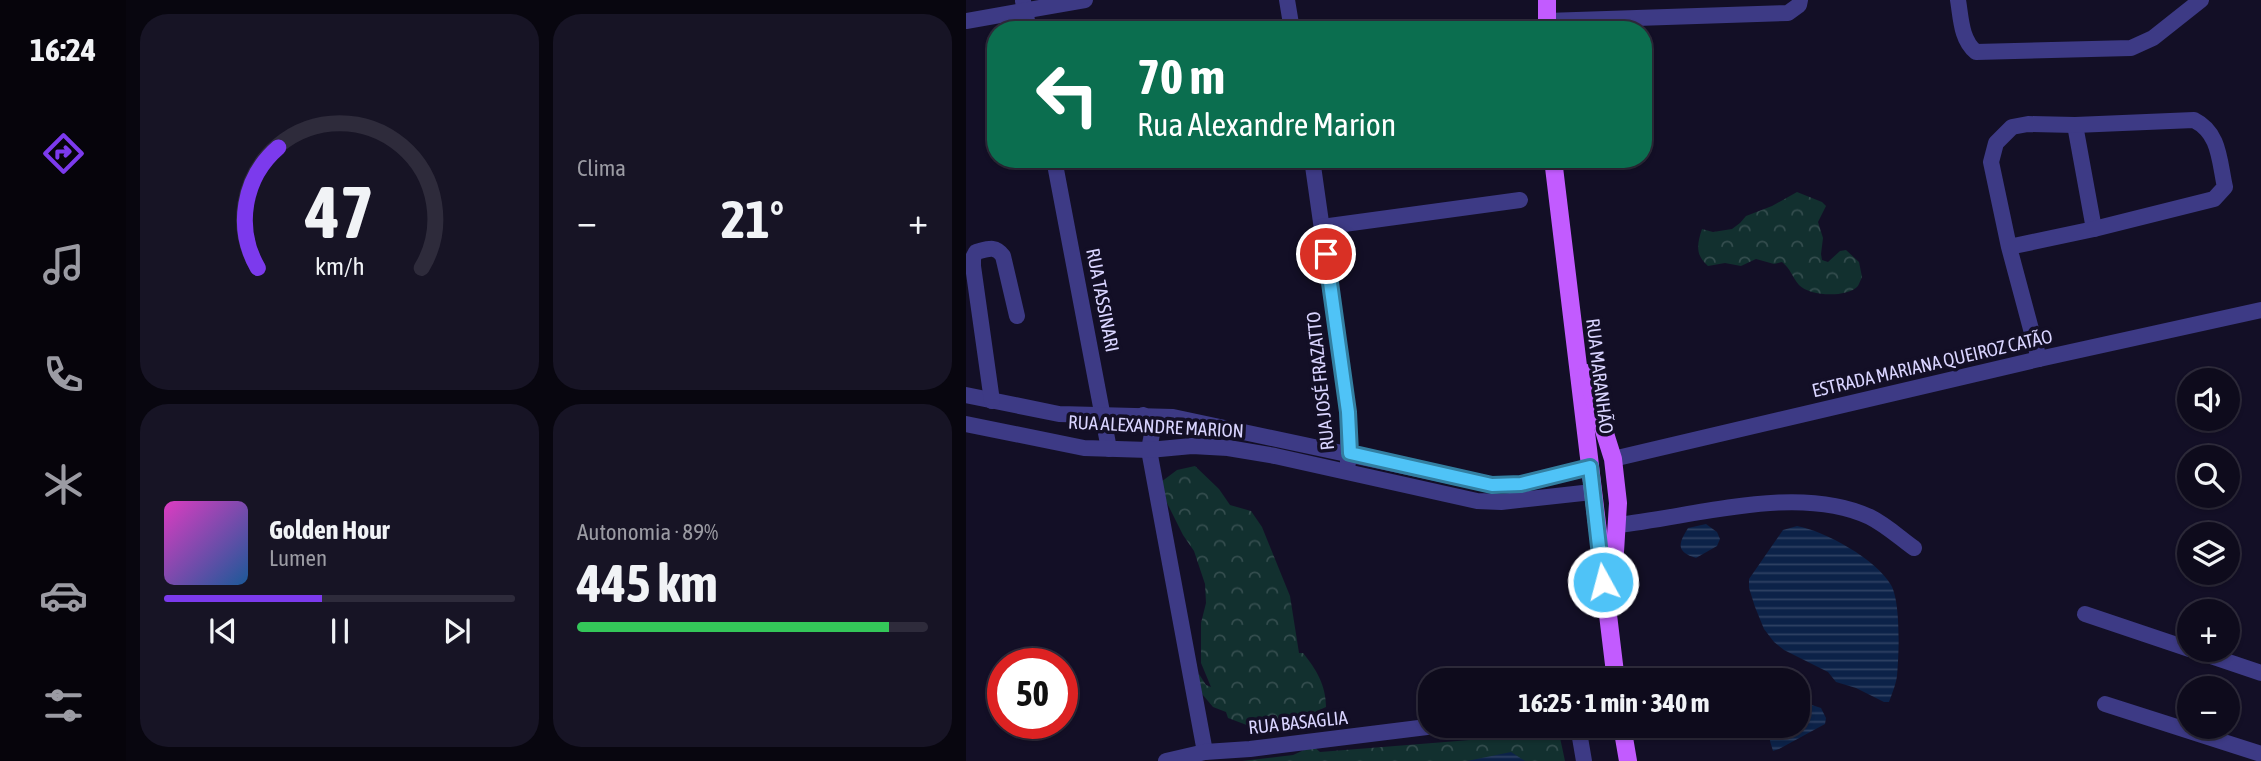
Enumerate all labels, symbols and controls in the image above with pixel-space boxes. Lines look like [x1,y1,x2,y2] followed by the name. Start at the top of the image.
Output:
[30,31,96,68] text: 16:24
[1137,48,1225,104] text: 70 m
[1022,49,1113,140] icon: left
[1137,106,1396,143] text: Rua Alexandre Marion
[39,129,88,178] icon: directions
[577,155,626,181] text: Clima
[304,170,374,253] text: 47
[721,189,784,249] text: 21°
[577,199,597,242] text: −
[908,199,928,242] text: +
[1296,224,1356,284] pin
[1307,235,1345,273] icon: arrive
[39,240,88,289] icon: music
[1082,246,1124,354] street label: RUA TASSINARI
[315,252,364,280] text: km/h
[1302,311,1338,451] street label: RUA JOSÉ FRAZATTO
[1582,317,1618,435] street label: RUA MARANHÃO
[1810,325,2054,401] street label: ESTRADA MARIANA QUEIROZ CATÃO
[39,350,88,399] icon: phone
[2177,368,2240,739] map controls
[2177,368,2240,431] button: sound
[1068,410,1244,442] street label: RUA ALEXANDRE MARION
[2177,445,2240,508] button: search
[39,460,88,509] icon: climate
[269,515,389,545] text: Golden Hour
[577,519,718,545] text: Autonomia · 89%
[2177,522,2240,585] button: layers
[269,545,327,571] text: Lumen
[1566,545,1640,619] position arrow
[577,553,718,613] text: 445 km
[39,571,88,620] icon: car
[2177,599,2240,662] button: +
[204,612,242,650] icon: previous
[321,612,359,650] icon: pause
[438,612,476,650] icon: next
[987,648,1078,739] speed limit sign: 50
[2177,676,2240,739] button: −
[39,681,88,730] icon: filters
[1519,688,1709,718] text: 16:25 · 1 min · 340 m
[1247,706,1349,738] street label: RUA BASAGLIA

